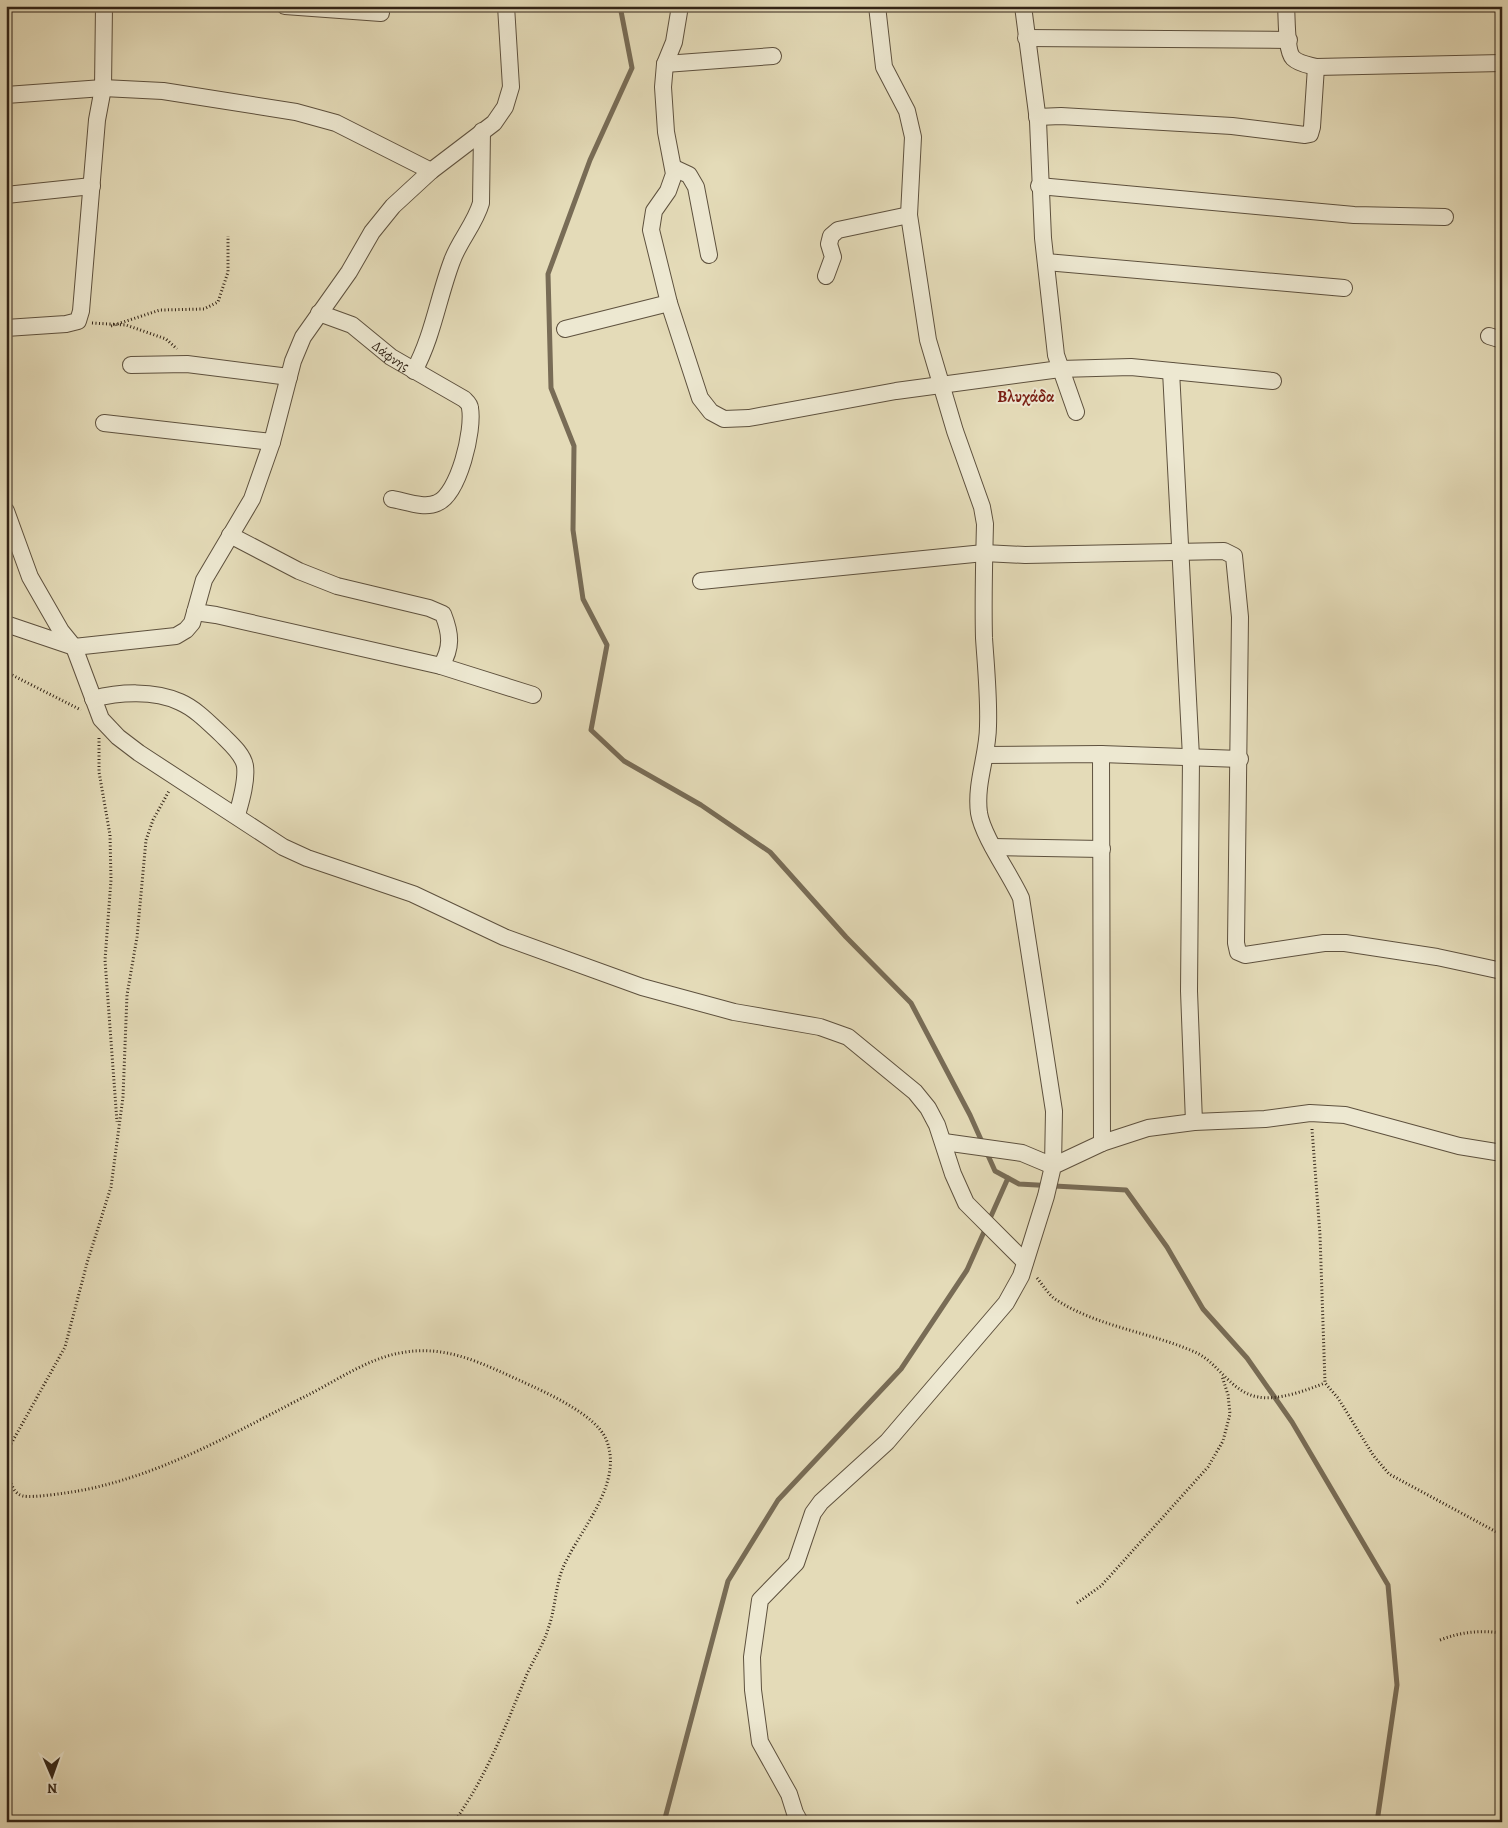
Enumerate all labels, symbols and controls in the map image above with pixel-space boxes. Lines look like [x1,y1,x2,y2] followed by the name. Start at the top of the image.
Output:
[369,336,413,375] street label: Δάφνης
[997,386,1055,408] district label: Βλυχάδα
[28,1750,78,1800] north arrow
[47,1779,58,1798] text: N

